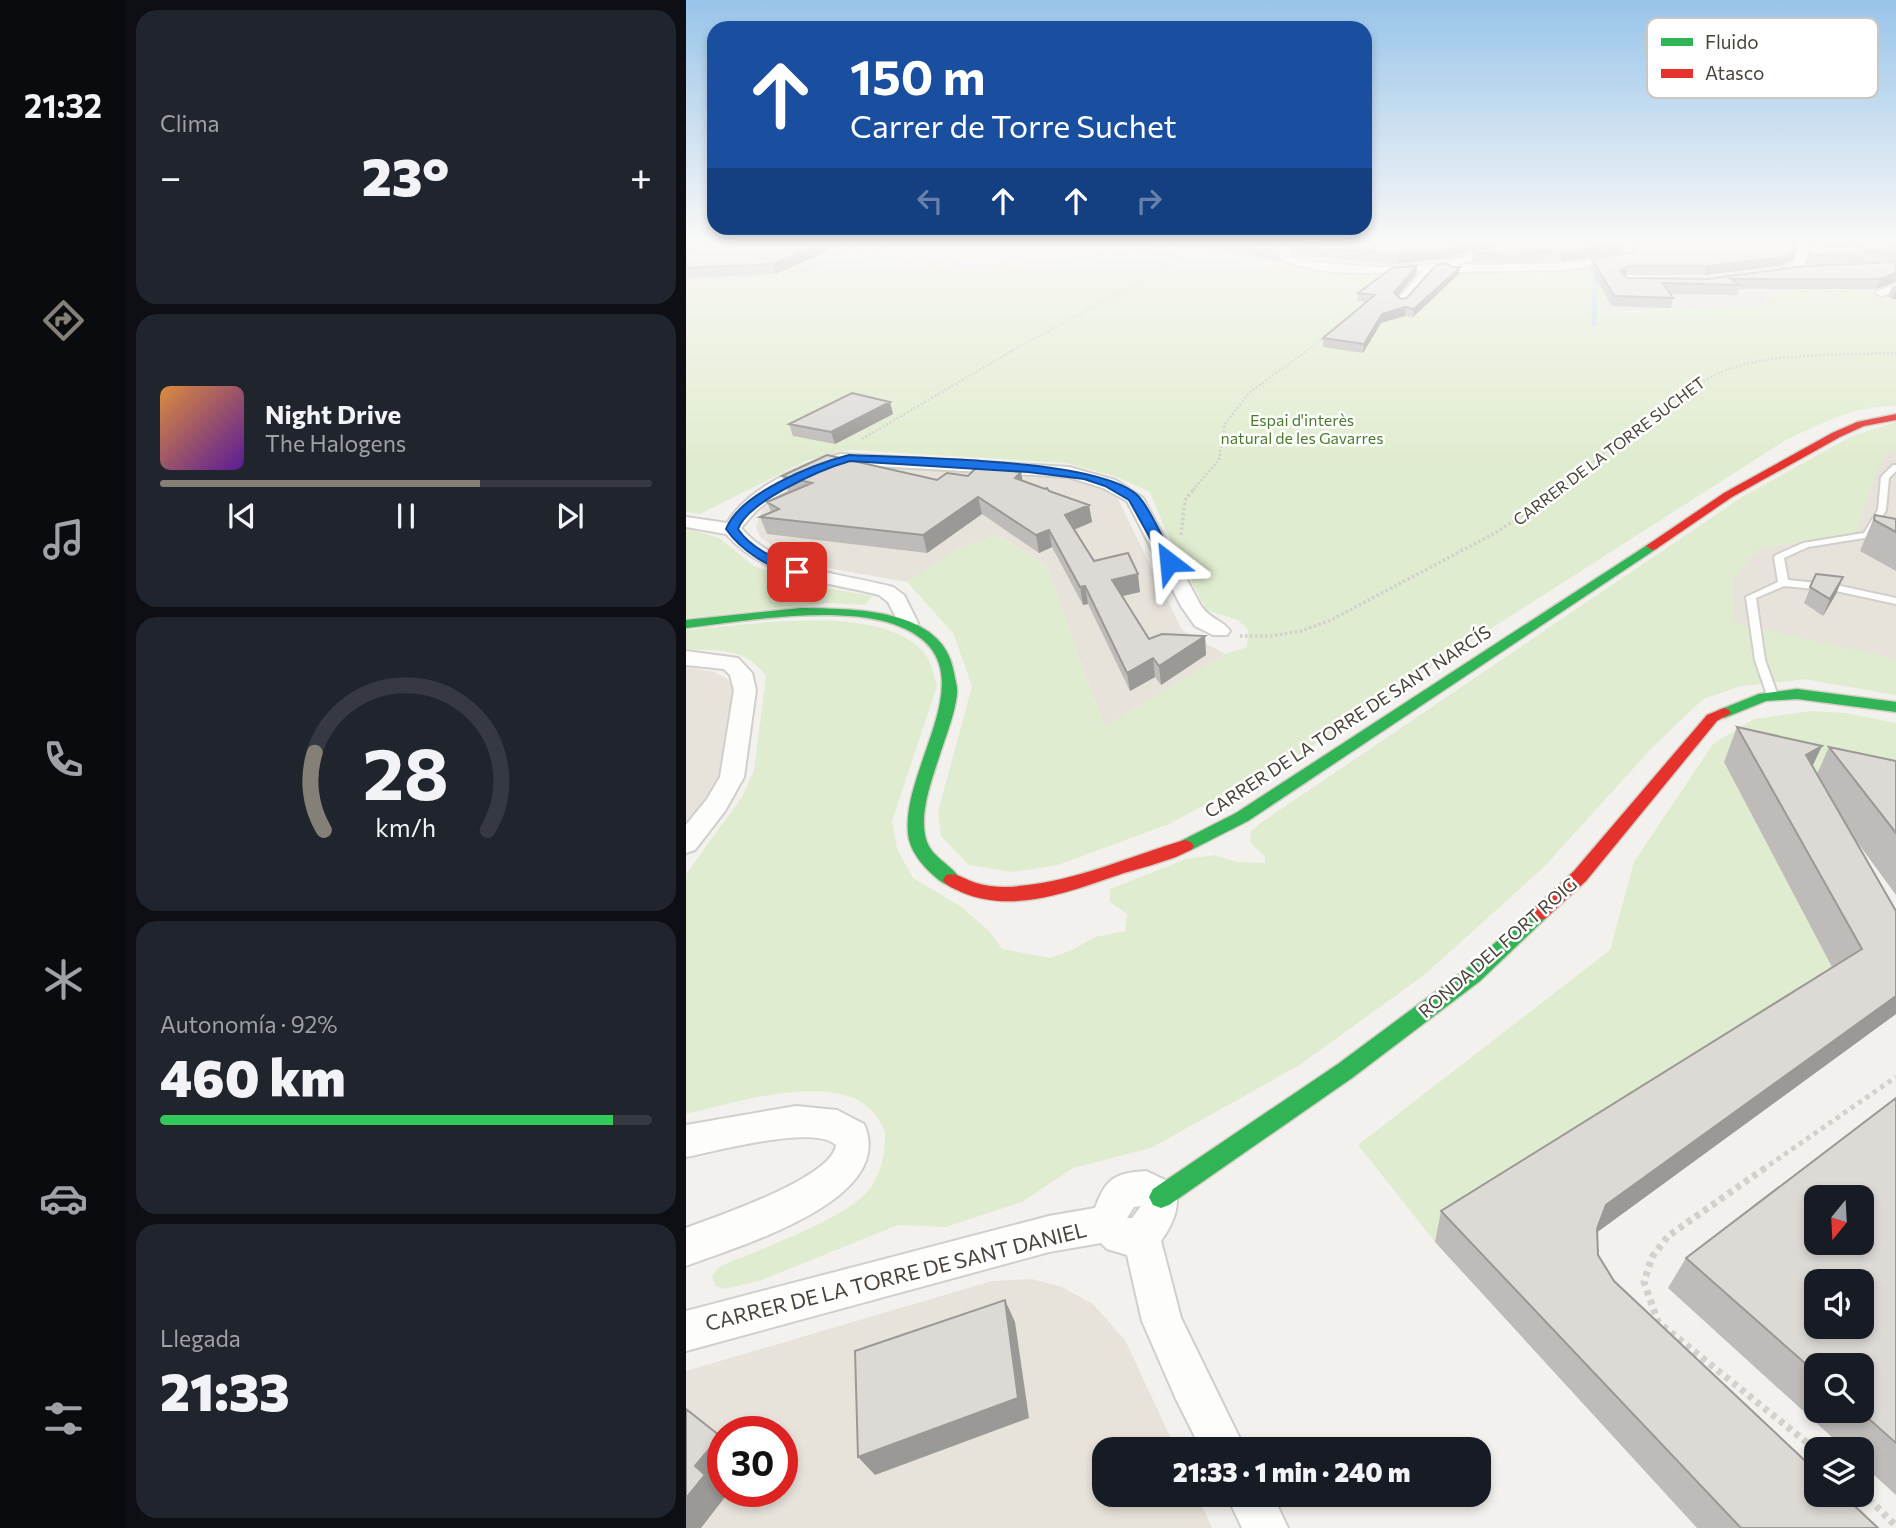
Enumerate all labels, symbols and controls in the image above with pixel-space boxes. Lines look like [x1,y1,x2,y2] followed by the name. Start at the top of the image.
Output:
[1647,18,1878,98] legend
[1705,30,1759,53] text: Fluido
[850,45,985,105] text: 150 m
[735,49,826,140] icon: ahead
[1705,61,1764,84] text: Atasco
[24,85,102,125] text: 21:32
[850,105,1177,145] text: Carrer de Torre Suchet
[160,109,220,137] text: Clima
[362,143,449,207] text: 23°
[160,152,182,199] text: −
[630,152,652,199] text: +
[911,182,949,220] icon: left
[984,182,1022,220] icon: ahead
[1057,182,1095,220] icon: ahead
[1130,182,1168,220] icon: right
[39,296,88,345] icon: directions
[1509,372,1708,529] street label: CARRER DE LA TORRE SUCHET
[265,398,401,429] text: Night Drive
[1221,410,1383,447] park label: Espai d'interès natural de les Gavarres
[265,429,406,457] text: The Halogens
[223,497,261,535] icon: previous
[387,497,425,535] icon: pause
[551,497,589,535] icon: next
[39,515,88,564] icon: music
[1132,525,1206,599] position arrow
[767,542,827,602] pin
[778,553,816,591] icon: arrive
[1200,620,1495,822] street label: CARRER DE LA TORRE DE SANT NARCÍS
[363,726,449,815] text: 28
[39,735,88,784] icon: phone
[376,812,436,842] text: km/h
[1414,872,1581,1022] street label: RONDA DEL FORT ROIG
[39,955,88,1004] icon: climate
[160,1010,338,1038] text: Autonomía · 92%
[160,1044,346,1108] text: 460 km
[39,1174,88,1223] icon: car
[1804,1185,1874,1255] north arrow
[1804,1185,1874,1507] map controls
[702,1216,1089,1335] street label: CARRER DE LA TORRE DE SANT DANIEL
[1804,1269,1874,1339] button: sound
[160,1324,241,1352] text: Llegada
[1804,1353,1874,1423] button: search
[160,1358,290,1422] text: 21:33
[39,1394,88,1443] icon: filters
[707,1416,798,1507] speed limit sign: 30
[1804,1437,1874,1507] button: layers
[1173,1456,1410,1487] text: 21:33 · 1 min · 240 m

